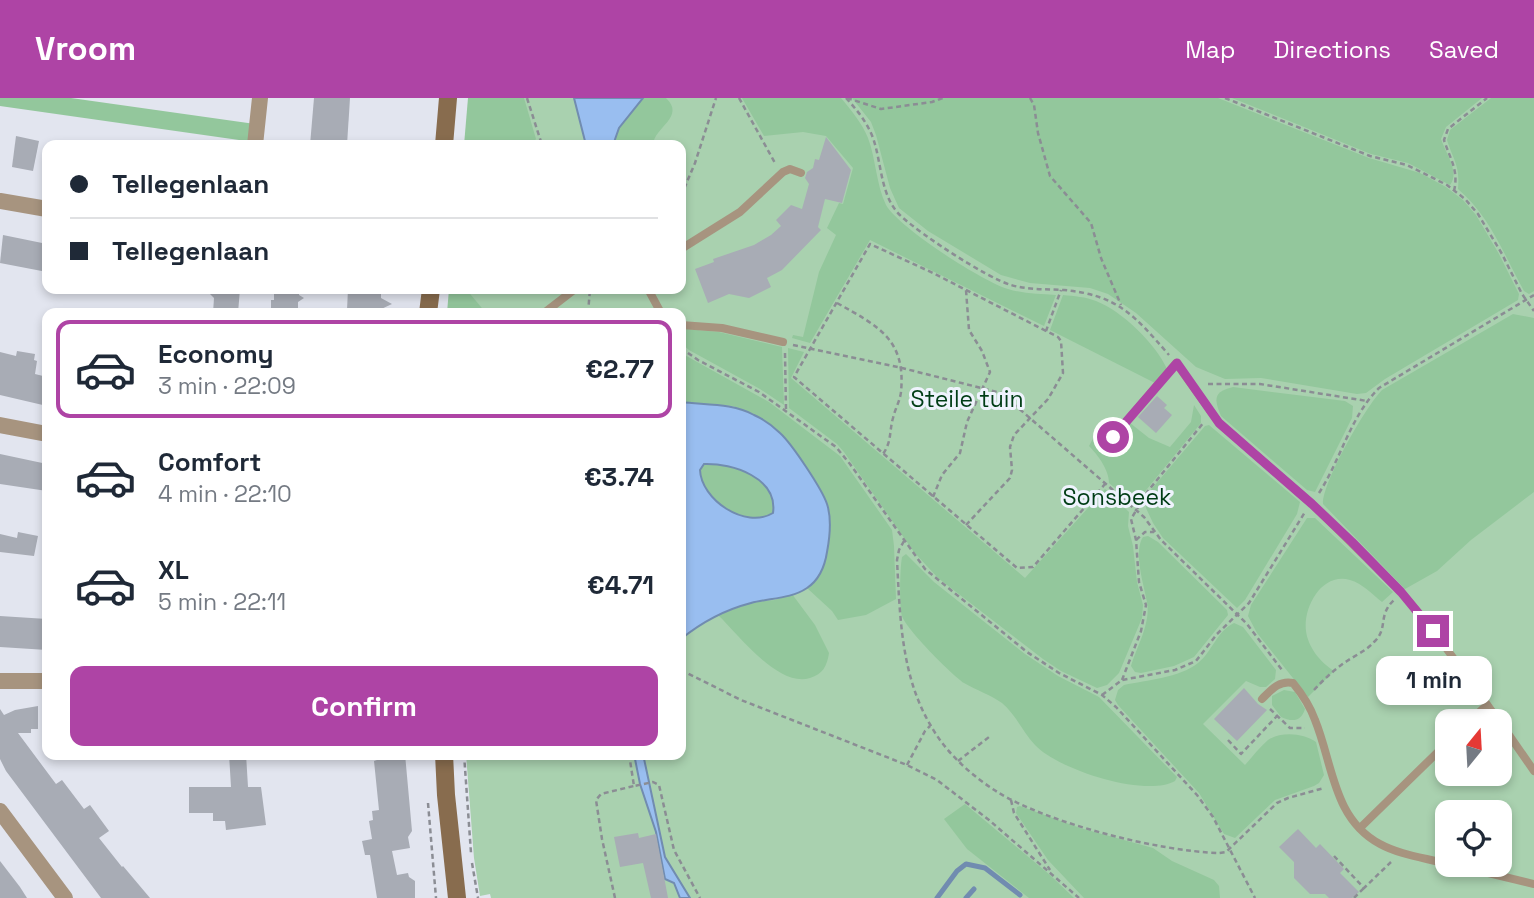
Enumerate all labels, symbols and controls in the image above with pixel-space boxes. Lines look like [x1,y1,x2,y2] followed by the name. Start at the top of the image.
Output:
[35,28,136,70] text: Vroom
[1185,34,1235,65] text: Map
[1273,34,1391,65] text: Directions
[1429,34,1499,65] text: Saved
[112,167,269,201] text: Tellegenlaan
[112,234,269,268] text: Tellegenlaan
[158,337,274,371] text: Economy
[74,338,137,401] icon: car
[585,352,654,386] text: €2.77
[158,371,296,401] text: 3 min · 22:09
[910,384,1024,414] park label: Steile tuin
[1097,421,1129,453] route start
[158,445,261,479] text: Comfort
[74,446,137,509] icon: car
[584,460,654,494] text: €3.74
[158,479,292,509] text: 4 min · 22:10
[1063,482,1171,512] park label: Sonsbeek
[158,553,189,587] text: XL
[74,554,137,617] icon: car
[587,568,654,602] text: €4.71
[158,587,286,617] text: 5 min · 22:11
[1417,615,1449,647] route end
[1375,656,1491,704] callout: 1 min
[1406,665,1462,695] text: 1 min
[70,666,658,746] button: Confirm
[1435,709,1512,786] north arrow
[1435,709,1512,877] map controls
[1435,800,1512,877] button: locate

